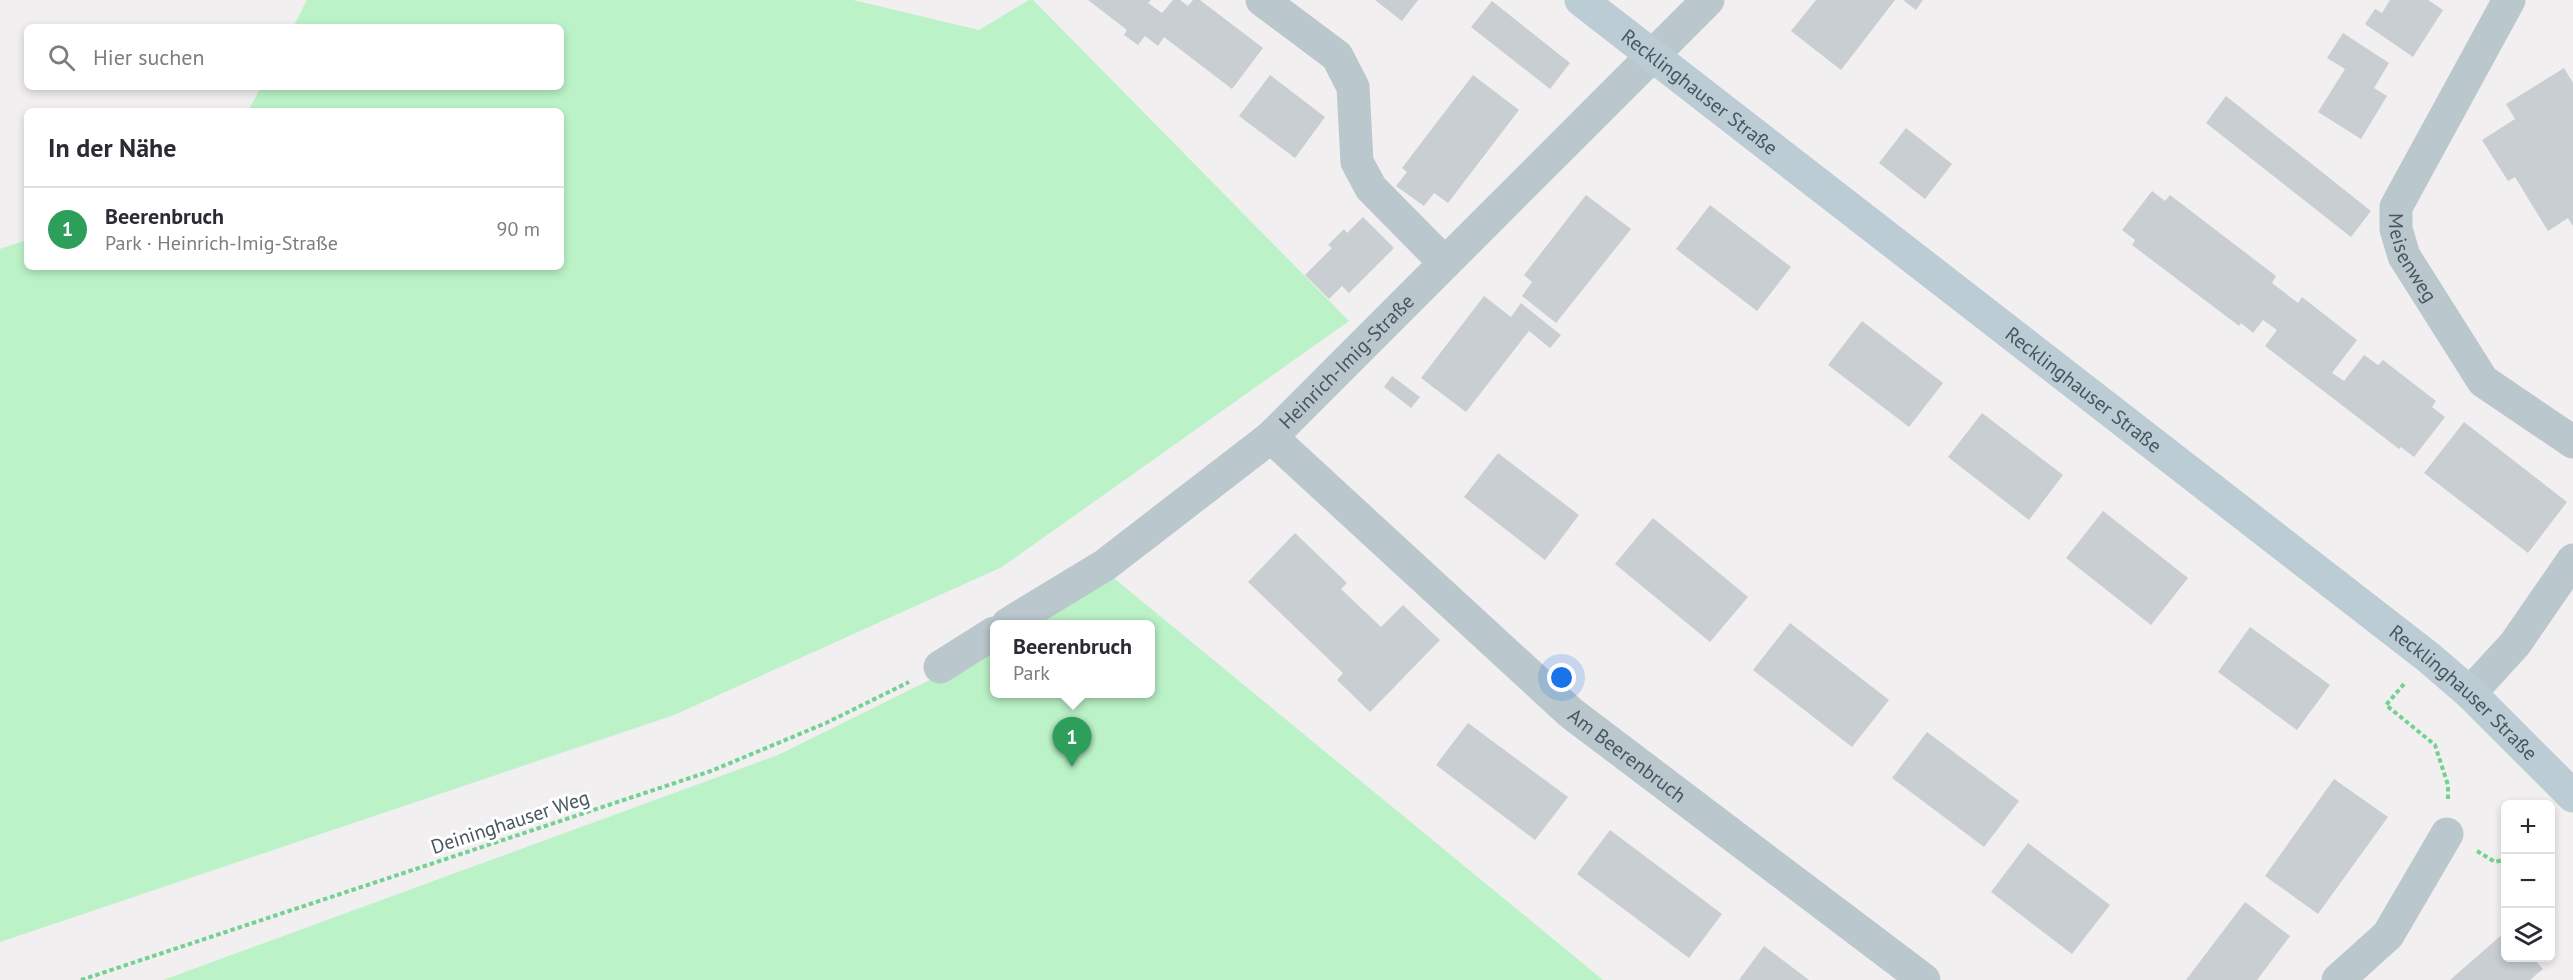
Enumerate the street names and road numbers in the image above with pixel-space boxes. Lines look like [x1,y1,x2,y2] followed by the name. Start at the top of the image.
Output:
[1616,23,1783,161] street label: Recklinghauser Straße
[2383,213,2443,307] street label: Meisenweg
[1273,288,1420,435] street label: Heinrich-Imig-Straße
[2000,321,2167,459] street label: Recklinghauser Straße
[2384,619,2543,766] street label: Recklinghauser Straße
[1563,702,1691,808] street label: Am Beerenbruch
[428,784,592,860] street label: Deininghauser Weg

